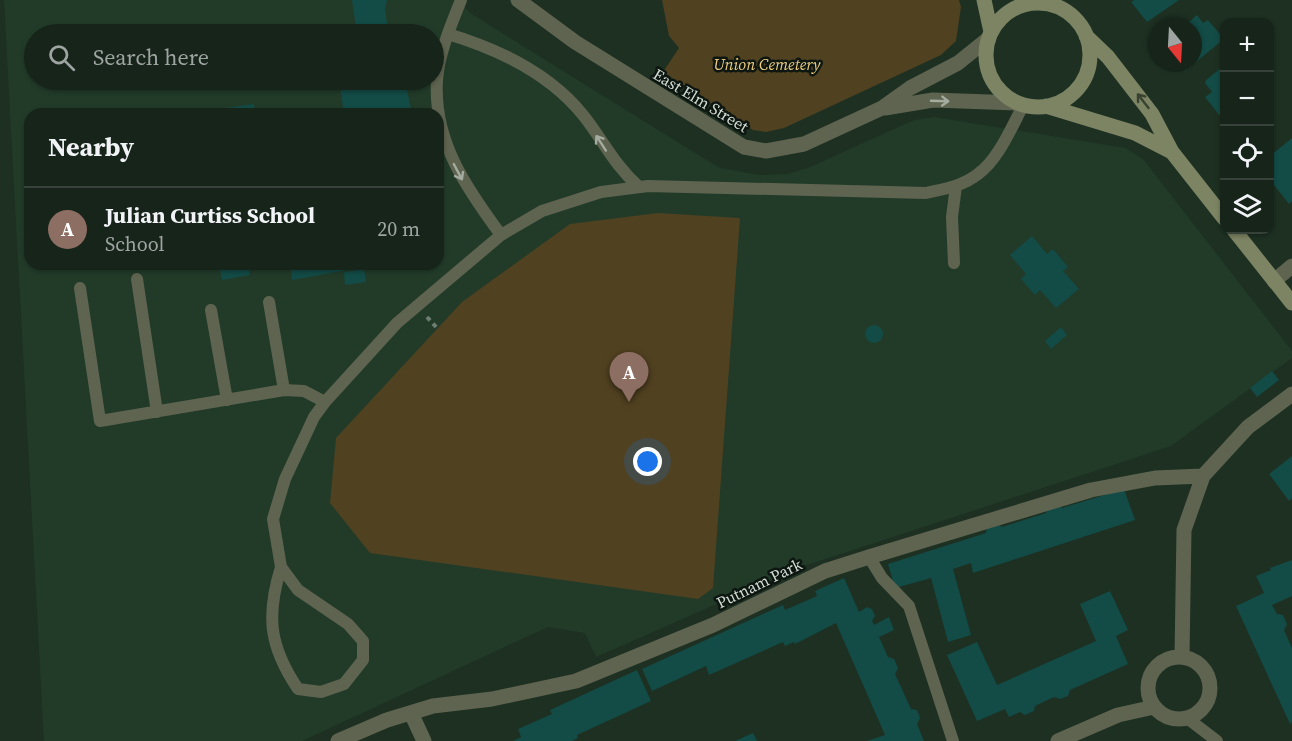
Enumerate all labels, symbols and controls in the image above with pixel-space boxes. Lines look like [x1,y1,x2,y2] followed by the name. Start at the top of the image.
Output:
[1148,18,1202,72] north arrow
[1220,18,1274,234] map controls
[1220,18,1274,72] button: +
[24,24,444,90] search box
[45,41,78,74] icon: search
[93,42,209,72] text: Search here
[714,53,821,75] park label: Union Cemetery
[649,63,753,138] street label: East Elm Street
[1220,72,1274,126] button: −
[1136,94,1149,110] one-way arrow
[929,95,949,107] one-way arrow
[1220,126,1274,180] button: locate
[48,129,134,165] text: Nearby
[595,135,607,152] one-way arrow
[453,162,464,180] one-way arrow
[1220,180,1274,234] button: layers
[105,200,315,230] text: Julian Curtiss School
[61,215,74,243] text: A
[377,215,420,243] text: 20 m
[105,230,165,258] text: School
[610,352,648,402] pin: A
[633,447,662,476] your location
[713,553,806,613] street label: Putnam Park

